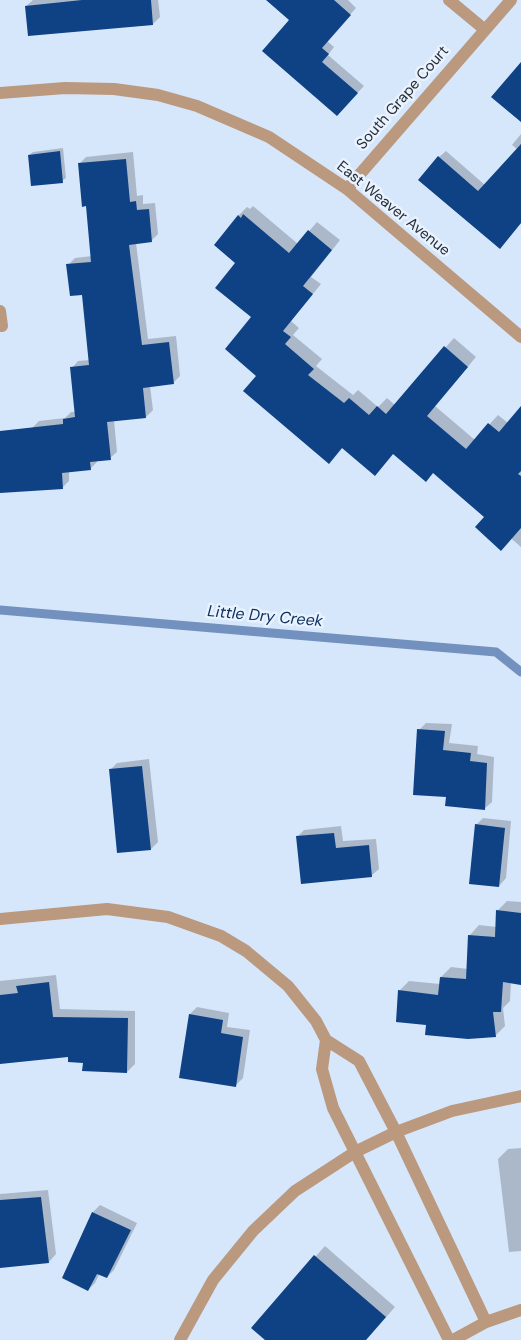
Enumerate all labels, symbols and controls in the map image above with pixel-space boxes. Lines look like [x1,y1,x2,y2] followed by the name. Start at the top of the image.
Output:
[353,43,453,153] street label: South Grape Court
[333,158,453,260] street label: East Weaver Avenue
[206,602,324,632] water label: Little Dry Creek

